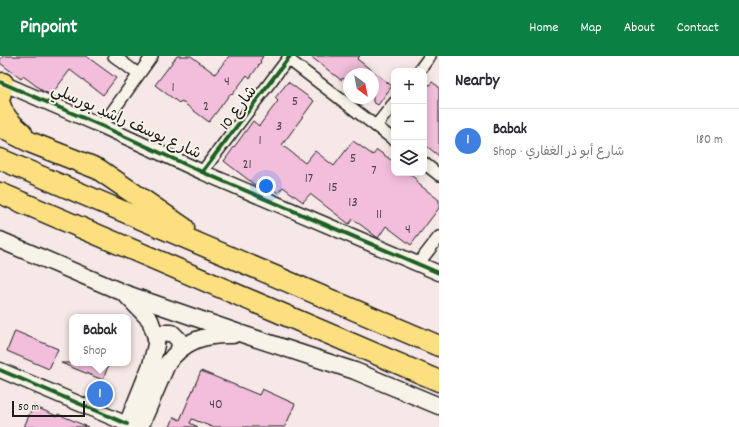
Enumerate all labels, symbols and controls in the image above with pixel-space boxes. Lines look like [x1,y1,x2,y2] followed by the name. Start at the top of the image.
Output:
[20,15,77,42] text: Pinpoint
[529,18,558,38] text: Home
[580,18,602,38] text: Map
[624,18,655,38] text: About
[677,18,719,38] text: Contact
[343,68,379,104] north arrow
[391,68,427,176] map controls
[391,68,427,104] button: +
[455,70,499,94] text: Nearby
[224,72,230,92] house number: 4
[171,78,175,98] house number: 1
[47,79,205,167] street label: شارع يوسف راشد بورسلي
[215,81,263,136] street label: شارع 10
[292,92,298,112] house number: 5
[203,97,209,117] house number: 2
[391,104,427,140] button: −
[276,117,282,137] house number: 3
[493,119,527,141] text: Babak
[258,131,262,151] house number: 1
[467,131,469,150] text: 1
[696,131,723,150] text: 180 m
[391,140,427,176] button: layers
[493,143,624,162] text: Shop · شارع أبو ذر الغفاري
[350,149,356,169] house number: 5
[242,155,252,175] house number: 21
[371,161,377,181] house number: 7
[305,169,313,189] house number: 17
[256,176,276,196] your location
[328,178,338,198] house number: 15
[348,193,358,213] house number: 13
[376,205,382,225] house number: 11
[405,220,411,240] house number: 4
[69,314,131,366] popup
[83,320,117,342] text: Babak
[83,342,107,361] text: Shop
[87,379,113,409] pin: 1
[209,395,223,415] house number: 40
[12,399,85,418] scale bar
[18,400,39,416] text: 50 m

